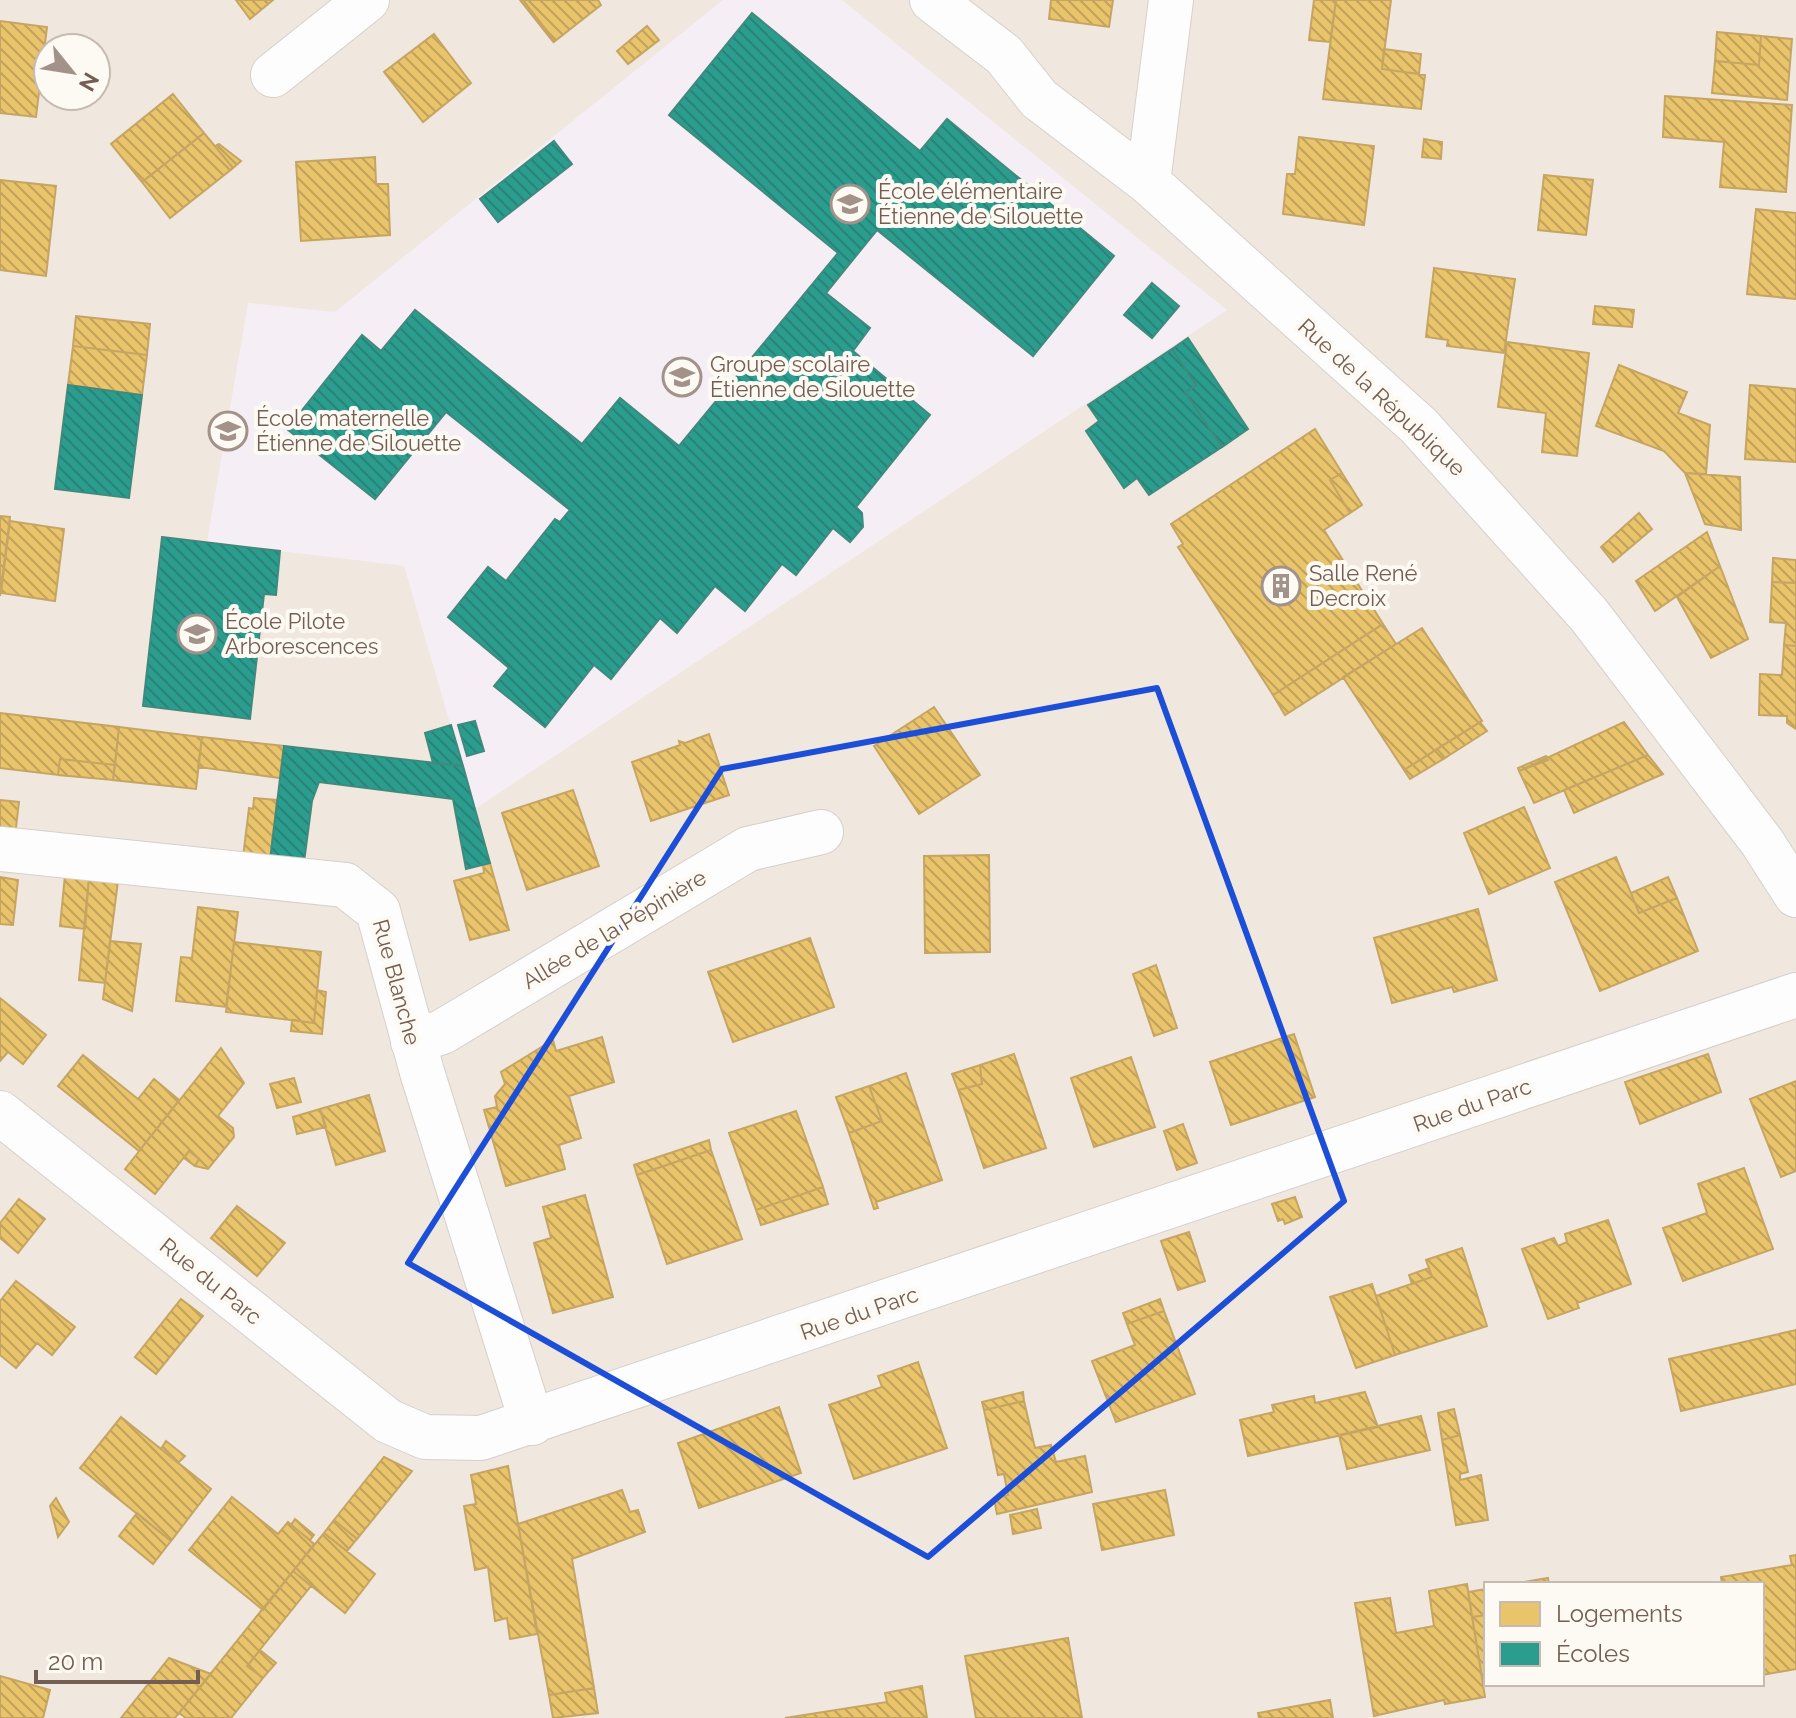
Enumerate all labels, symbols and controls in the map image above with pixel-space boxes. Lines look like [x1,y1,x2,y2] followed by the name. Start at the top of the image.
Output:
[32,32,112,112] north arrow
[74,68,105,96] text: N
[878,178,1083,229] place label: École élémentaire Étienne de Silouette
[829,183,871,225] school or university icon: École élémentaire Étienne de Silouette
[1293,313,1471,481] street label: Rue de la République
[710,351,915,402] place label: Groupe scolaire Étienne de Silouette
[661,356,703,398] school or university icon: Groupe scolaire Étienne de Silouette
[256,405,461,456] place label: École maternelle Étienne de Silouette
[207,410,249,452] school or university icon: École maternelle Étienne de Silouette
[1309,560,1418,611] place label: Salle René Decroix
[1260,565,1302,607] building icon: Salle René Decroix
[225,608,378,659] place label: École Pilote Arborescences
[176,613,218,655] school or university icon: École Pilote Arborescences
[517,864,711,994] street label: Allée de la Pépinière
[368,916,426,1048] street label: Rue Blanche
[1410,1073,1534,1137] street label: Rue du Parc
[155,1232,267,1330] street label: Rue du Parc
[797,1281,921,1345] street label: Rue du Parc
[1484,1582,1764,1686] legend
[1556,1599,1683,1628] text: Logements
[36,1634,198,1684] scale bar
[1556,1639,1630,1668] text: Écoles
[48,1647,103,1676] text: 20 m

